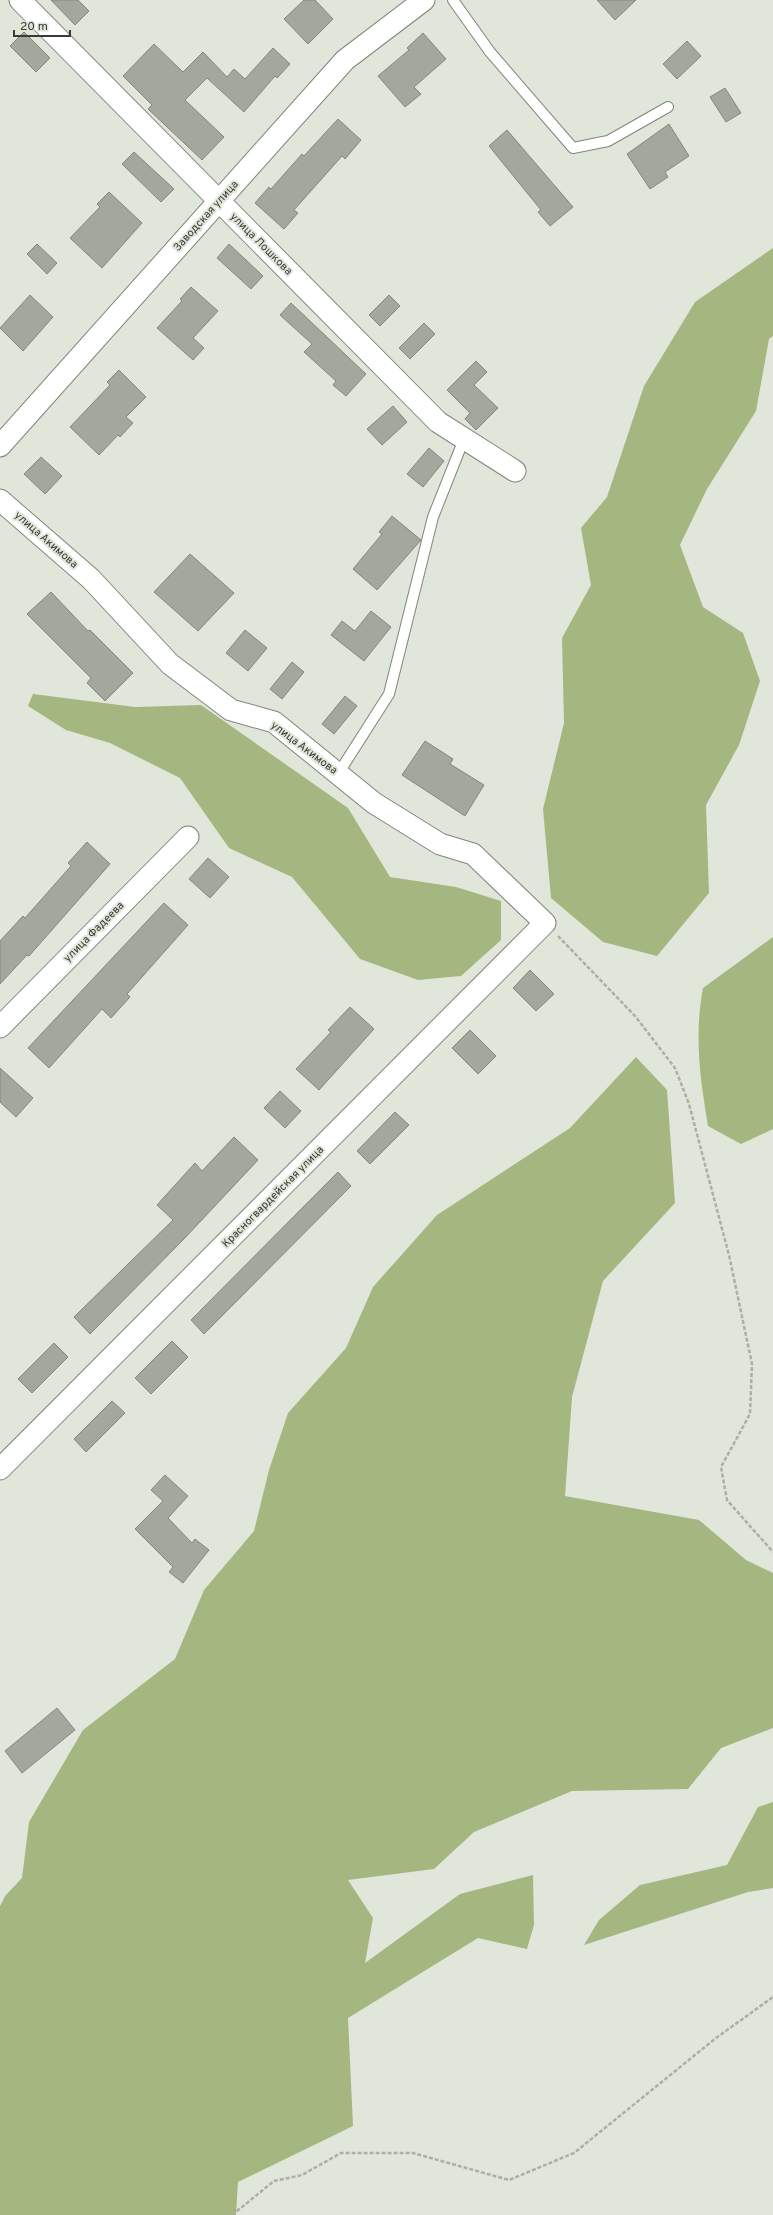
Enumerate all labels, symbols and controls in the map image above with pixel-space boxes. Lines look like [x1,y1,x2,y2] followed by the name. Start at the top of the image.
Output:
[14,12,70,38] scale bar
[20,19,48,35] text: 20 m
[171,178,242,254] street label: Заводская улица
[227,210,295,278] street label: улица Лошкова
[11,509,81,572] street label: улица Акимова
[268,718,340,778] street label: улица Акимова
[61,899,127,965] street label: улица Фадеева
[219,1143,327,1251] street label: Красногвардейская улица

